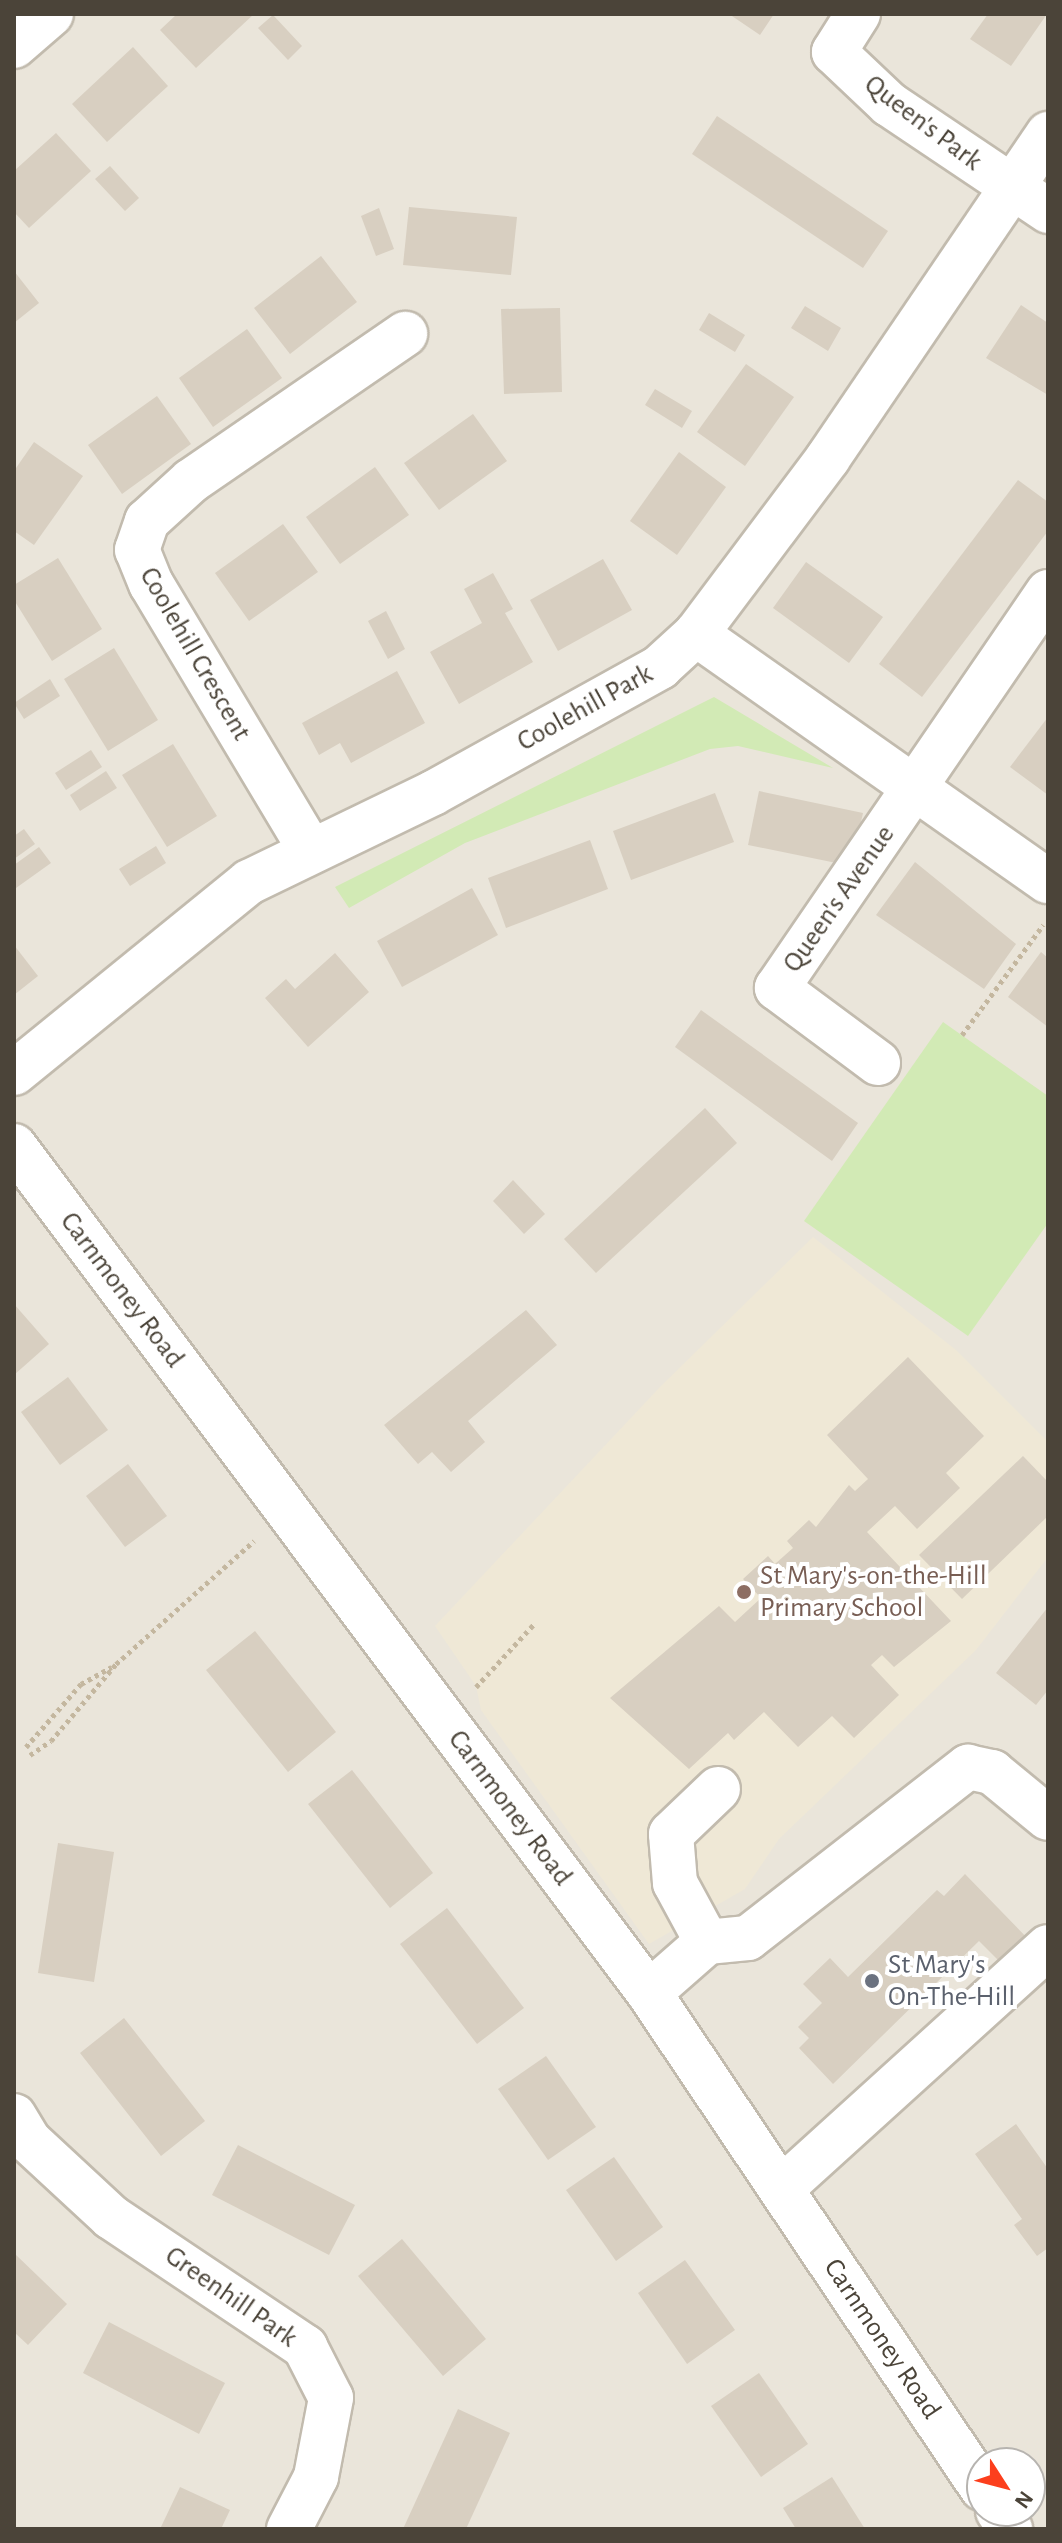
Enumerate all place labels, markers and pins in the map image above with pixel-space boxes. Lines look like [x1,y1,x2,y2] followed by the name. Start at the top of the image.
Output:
[760,1559,987,1625] place label: St Mary's-on-the-Hill Primary School
[735,1583,753,1601] marker: St Mary's-on-the-Hill Primary School
[888,1948,1015,2014] place label: St Mary's On-The-Hill
[863,1972,881,1990] marker: St Mary's On-The-Hill

